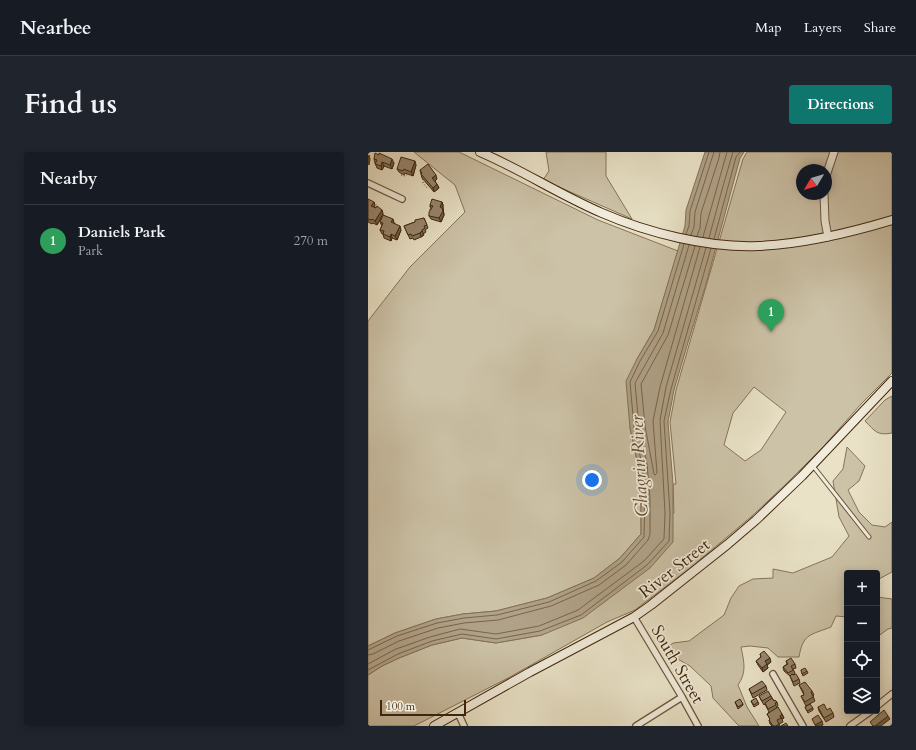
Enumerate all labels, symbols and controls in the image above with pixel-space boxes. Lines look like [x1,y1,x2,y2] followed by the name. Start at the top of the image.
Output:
[20,15,91,41] text: Nearbee
[755,18,782,37] text: Map
[804,18,842,37] text: Layers
[864,18,896,37] text: Share
[24,85,117,123] text: Find us
[789,85,892,124] button: Directions
[796,164,832,200] north arrow
[40,167,97,190] text: Nearby
[78,222,166,242] text: Daniels Park
[50,232,56,250] text: 1
[294,232,328,250] text: 270 m
[78,242,103,260] text: Park
[758,299,784,332] pin: 1
[624,413,655,517] water label: Chagrin River
[582,470,602,490] your location
[634,533,715,603] street label: River Street
[844,570,880,714] map controls
[844,570,880,606] button: +
[844,606,880,642] button: −
[646,621,710,708] street label: South Street
[844,642,880,678] button: locate
[844,678,880,714] button: layers
[380,698,466,717] scale bar
[386,699,415,714] text: 100 m

